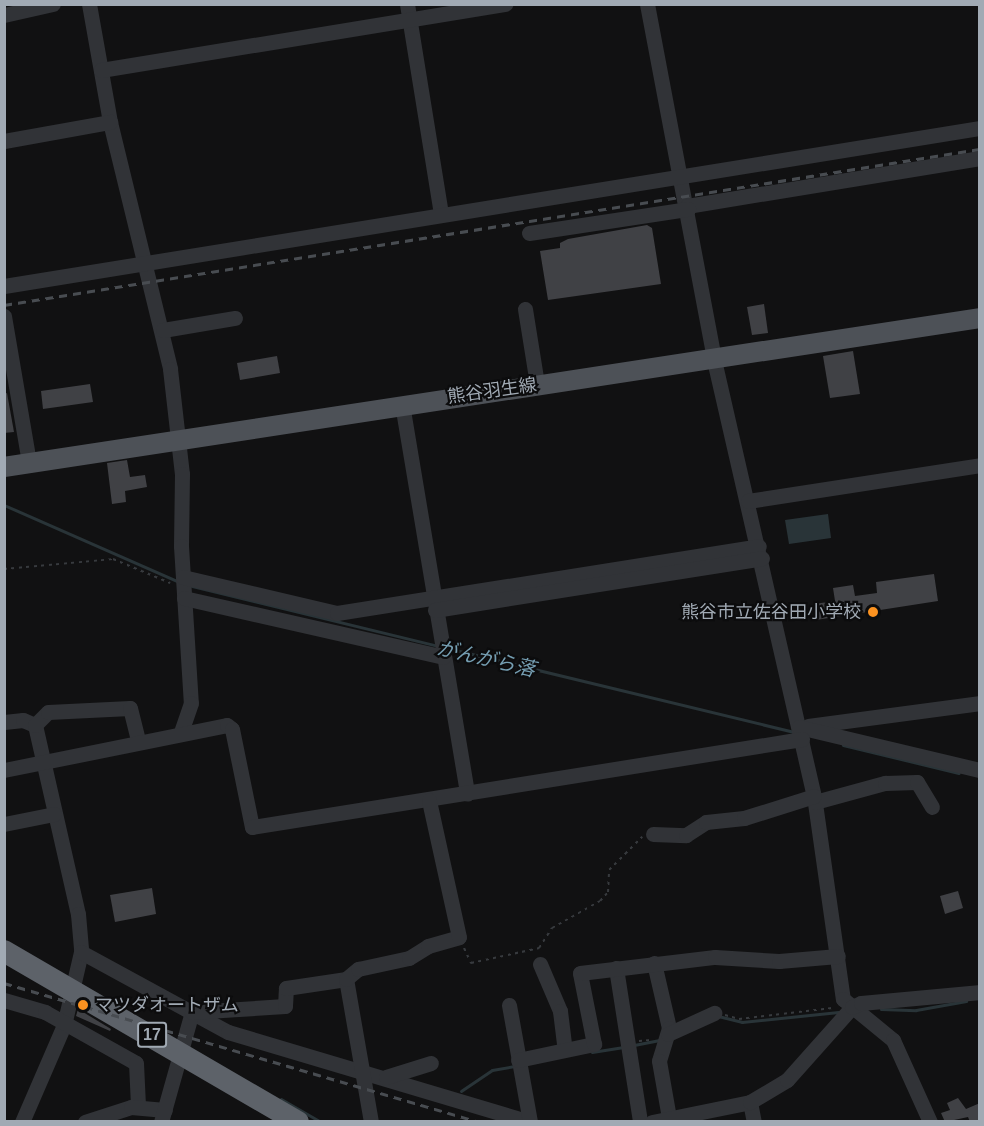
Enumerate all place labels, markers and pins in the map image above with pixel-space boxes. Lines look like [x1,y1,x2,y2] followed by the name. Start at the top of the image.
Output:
[681,601,861,623] place label: 熊谷市立佐谷田小学校
[866,605,880,619] marker: 熊谷市立佐谷田小学校
[95,994,239,1016] place label: マツダオートザム
[76,998,90,1012] marker: マツダオートザム

